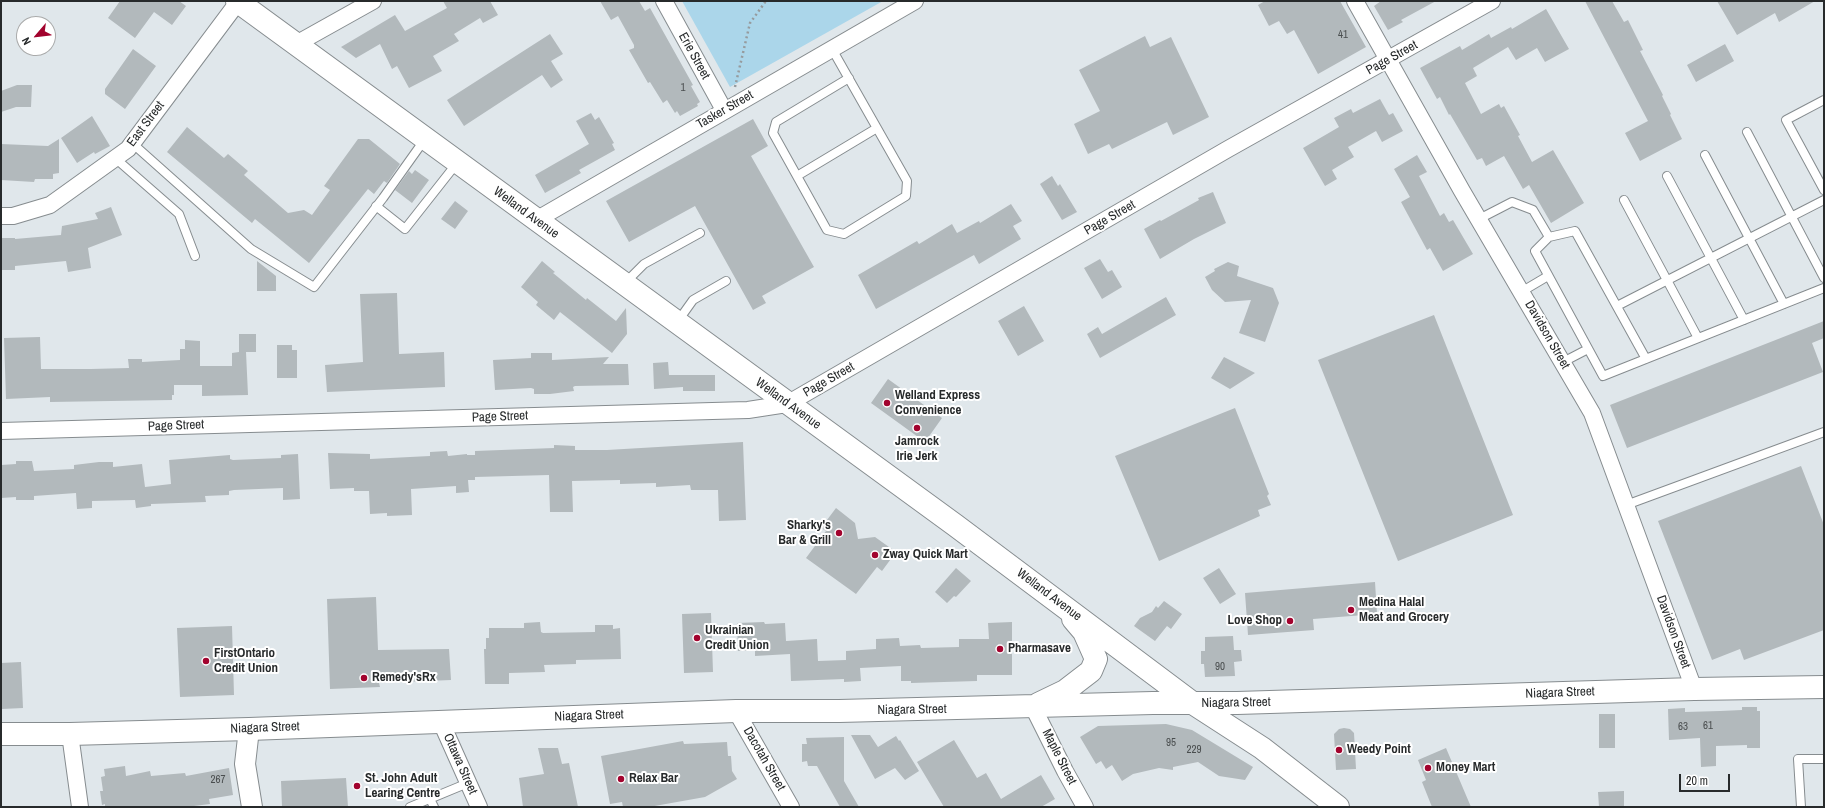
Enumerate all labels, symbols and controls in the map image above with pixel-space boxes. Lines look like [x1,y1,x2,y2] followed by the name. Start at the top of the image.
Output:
[16,16,56,56] north arrow
[1338,28,1348,42] house number: 41
[675,30,713,82] street label: Erie Street
[19,35,34,47] text: N
[1364,38,1420,78] street label: Page Street
[680,81,686,95] house number: 1
[694,87,756,133] street label: Tasker Street
[124,98,168,150] street label: East Street
[490,184,562,242] street label: Welland Avenue
[1082,197,1138,239] street label: Page Street
[1521,298,1573,372] street label: Davidson Street
[801,359,857,401] street label: Page Street
[752,375,824,433] street label: Welland Avenue
[895,388,980,419] place label: Welland Express Convenience
[882,398,892,408] marker: Welland Express Convenience
[472,408,528,426] street label: Page Street
[148,417,204,435] street label: Page Street
[912,423,922,433] marker: Jamrock Irie Jerk
[895,434,939,465] place label: Jamrock Irie Jerk
[778,518,831,549] place label: Sharky's Bar & Grill
[834,528,844,538] marker: Sharky's Bar & Grill
[883,547,968,563] place label: Zway Quick Mart
[870,550,880,560] marker: Zway Quick Mart
[1013,566,1085,624] street label: Welland Avenue
[1653,593,1693,671] street label: Davidson Street
[1359,595,1449,626] place label: Medina Halal Meat and Grocery
[1346,605,1356,615] marker: Medina Halal Meat and Grocery
[1228,613,1282,629] place label: Love Shop
[1285,616,1295,626] marker: Love Shop
[705,623,769,654] place label: Ukrainian Credit Union
[692,633,702,643] marker: Ukrainian Credit Union
[1008,641,1071,657] place label: Pharmasave
[995,644,1005,654] marker: Pharmasave
[214,646,278,677] place label: FirstOntario Credit Union
[201,656,211,666] marker: FirstOntario Credit Union
[1215,660,1225,674] house number: 90
[372,670,436,686] place label: Remedy'sRx
[359,673,369,683] marker: Remedy'sRx
[1525,684,1595,702] street label: Niagara Street
[1201,695,1271,711] street label: Niagara Street
[877,702,947,718] street label: Niagara Street
[554,707,624,725] street label: Niagara Street
[230,719,300,737] street label: Niagara Street
[1703,719,1713,733] house number: 61
[1678,720,1688,734] house number: 63
[739,724,789,794] street label: Dacotah Street
[1038,727,1080,787] street label: Maple Street
[440,731,480,797] street label: Ottawa Street
[1166,736,1176,750] house number: 95
[1347,742,1411,758] place label: Weedy Point
[1186,743,1202,757] house number: 229
[1334,745,1344,755] marker: Weedy Point
[1436,760,1495,776] place label: Money Mart
[1423,763,1433,773] marker: Money Mart
[1681,766,1732,792] scale bar
[365,771,440,802] place label: St. John Adult Learing Centre
[629,771,678,787] place label: Relax Bar
[210,773,226,787] house number: 267
[1686,773,1708,789] text: 20 m
[616,774,626,784] marker: Relax Bar
[352,781,362,791] marker: St. John Adult Learing Centre

